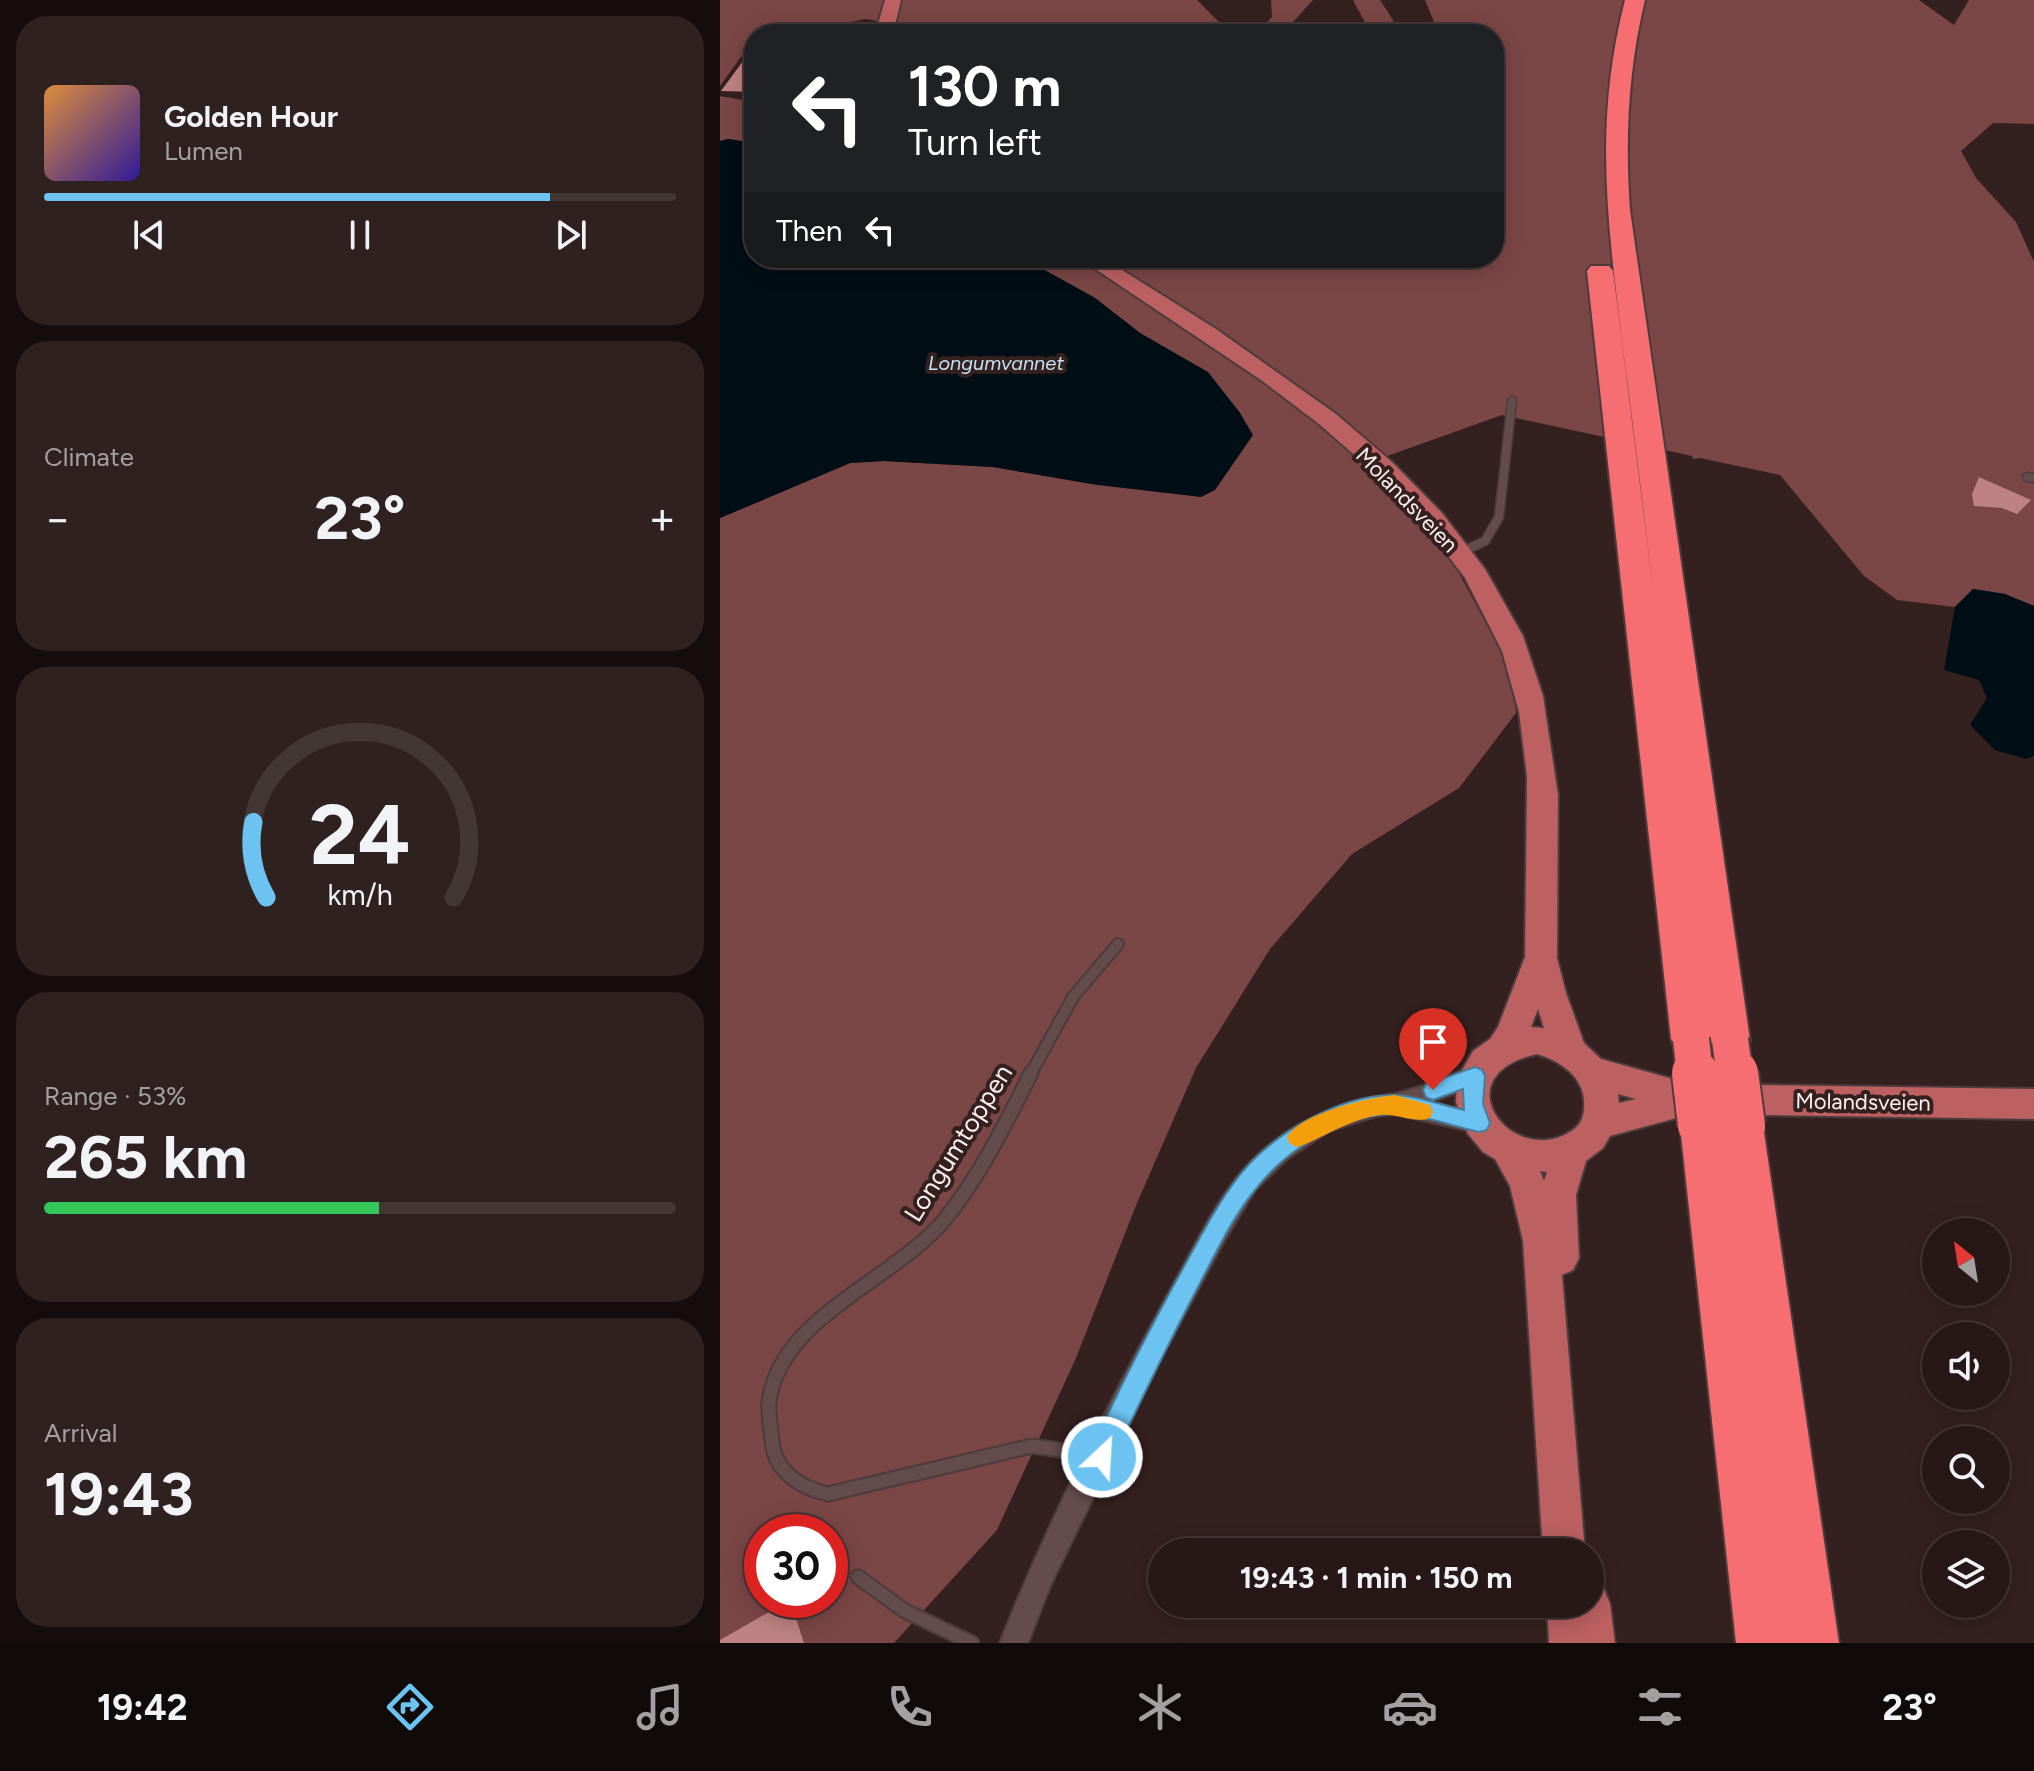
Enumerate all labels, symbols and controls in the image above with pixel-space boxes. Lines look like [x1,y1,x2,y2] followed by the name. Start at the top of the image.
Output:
[908,53,1061,120] text: 130 m
[776,56,880,160] icon: left
[164,98,338,135] text: Golden Hour
[908,121,1042,164] text: Turn left
[164,135,243,167] text: Lumen
[858,208,902,252] icon: left
[776,212,842,249] text: Then
[127,213,171,257] icon: previous
[338,213,382,257] icon: pause
[549,213,593,257] icon: next
[928,351,1064,375] water label: Longumvannet
[44,441,134,473] text: Climate
[1350,442,1464,558] street label: Molandsveien
[315,482,405,554] text: 23°
[44,492,71,545] text: −
[649,492,676,545] text: +
[310,784,410,884] text: 24
[327,878,393,912] text: km/h
[1399,1008,1467,1090] pin
[1411,1020,1455,1064] icon: arrive
[897,1058,1019,1228] street label: Longumtoppen
[44,1080,186,1112] text: Range · 53%
[1795,1087,1931,1117] street label: Molandsveien
[44,1121,247,1193] text: 265 km
[1922,1218,2010,1306] north arrow
[1922,1218,2010,1618] map controls
[1922,1322,2010,1410] button: sound
[1060,1415,1144,1499] position arrow
[44,1417,117,1449] text: Arrival
[1922,1426,2010,1514] button: search
[44,1458,194,1530] text: 19:43
[744,1514,848,1618] speed limit sign: 30
[1922,1530,2010,1618] button: layers
[1240,1559,1512,1596] text: 19:43 · 1 min · 150 m
[382,1679,438,1735] icon: directions
[632,1679,688,1735] icon: music
[882,1679,938,1735] icon: phone
[1132,1679,1188,1735] icon: climate
[1382,1679,1438,1735] icon: car
[1632,1679,1688,1735] icon: filters
[97,1686,188,1729] text: 19:42
[1882,1686,1937,1729] text: 23°

